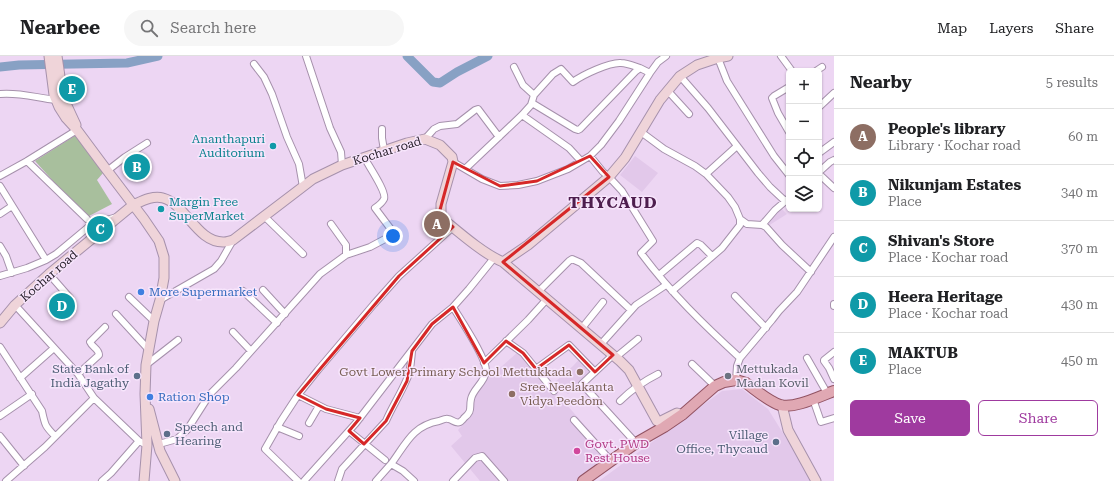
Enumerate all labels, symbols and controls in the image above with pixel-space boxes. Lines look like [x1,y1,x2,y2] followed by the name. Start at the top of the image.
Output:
[124,10,404,46] search box
[20,16,100,39] text: Nearbee
[138,17,160,39] icon: search
[170,19,256,37] text: Search here
[937,20,967,36] text: Map
[989,20,1033,36] text: Layers
[1055,20,1094,36] text: Share
[786,68,822,212] map controls
[786,68,822,104] button: +
[850,72,912,92] text: Nearby
[59,74,85,104] pin: E
[1046,75,1098,90] text: 5 results
[786,104,822,140] button: −
[888,120,1006,138] text: People's library
[858,129,868,144] text: A
[1068,129,1098,144] text: 60 m
[192,132,265,160] place label: Ananthapuri Auditorium
[351,134,423,168] street label: Kochar road
[888,138,1021,153] text: Library · Kochar road
[786,140,822,176] button: locate
[268,141,278,151] marker: Ananthapuri Auditorium
[124,152,150,182] pin: B
[786,176,822,212] button: layers
[888,176,1021,194] text: Nikunjam Estates
[858,185,868,200] text: B
[1061,185,1098,200] text: 340 m
[568,193,658,212] district label: THYCAUD
[888,194,922,209] text: Place
[169,195,245,223] place label: Margin Free SuperMarket
[156,204,166,214] marker: Margin Free SuperMarket
[424,209,450,239] pin: A
[87,214,113,244] pin: C
[383,226,403,246] your location
[888,232,994,250] text: Shivan's Store
[858,241,868,256] text: C
[1061,241,1098,256] text: 370 m
[18,247,81,305] street label: Kochar road
[888,250,1008,265] text: Place · Kochar road
[149,285,258,299] place label: More Supermarket
[136,287,146,297] marker: More Supermarket
[888,288,1003,306] text: Heera Heritage
[49,291,75,321] pin: D
[858,297,868,312] text: D
[1061,297,1098,312] text: 430 m
[888,306,1008,321] text: Place · Kochar road
[888,344,958,362] text: MAKTUB
[859,353,867,368] text: E
[1061,353,1098,368] text: 450 m
[50,362,130,390] place label: State Bank of India Jagathy
[736,362,809,390] place label: Mettukada Madan Kovil
[888,362,922,377] text: Place
[339,365,572,379] place label: Govt Lower Primary School Mettukkada
[575,367,585,377] marker: Govt Lower Primary School Mettukkada
[132,371,142,381] marker: State Bank of India Jagathy
[723,371,733,381] marker: Mettukada Madan Kovil
[520,380,614,408] place label: Sree Neelakanta Vidya Peedom
[507,389,517,399] marker: Sree Neelakanta Vidya Peedom
[158,390,230,404] place label: Ration Shop
[145,392,155,402] marker: Ration Shop
[850,400,970,436] button: Save
[978,400,1098,436] button: Share
[175,420,243,448] place label: Speech and Hearing
[676,428,768,456] place label: Village Office, Thycaud
[162,429,172,439] marker: Speech and Hearing
[585,437,650,465] place label: Govt. PWD Rest House
[771,437,781,447] marker: Village Office, Thycaud
[572,446,582,456] marker: Govt. PWD Rest House

